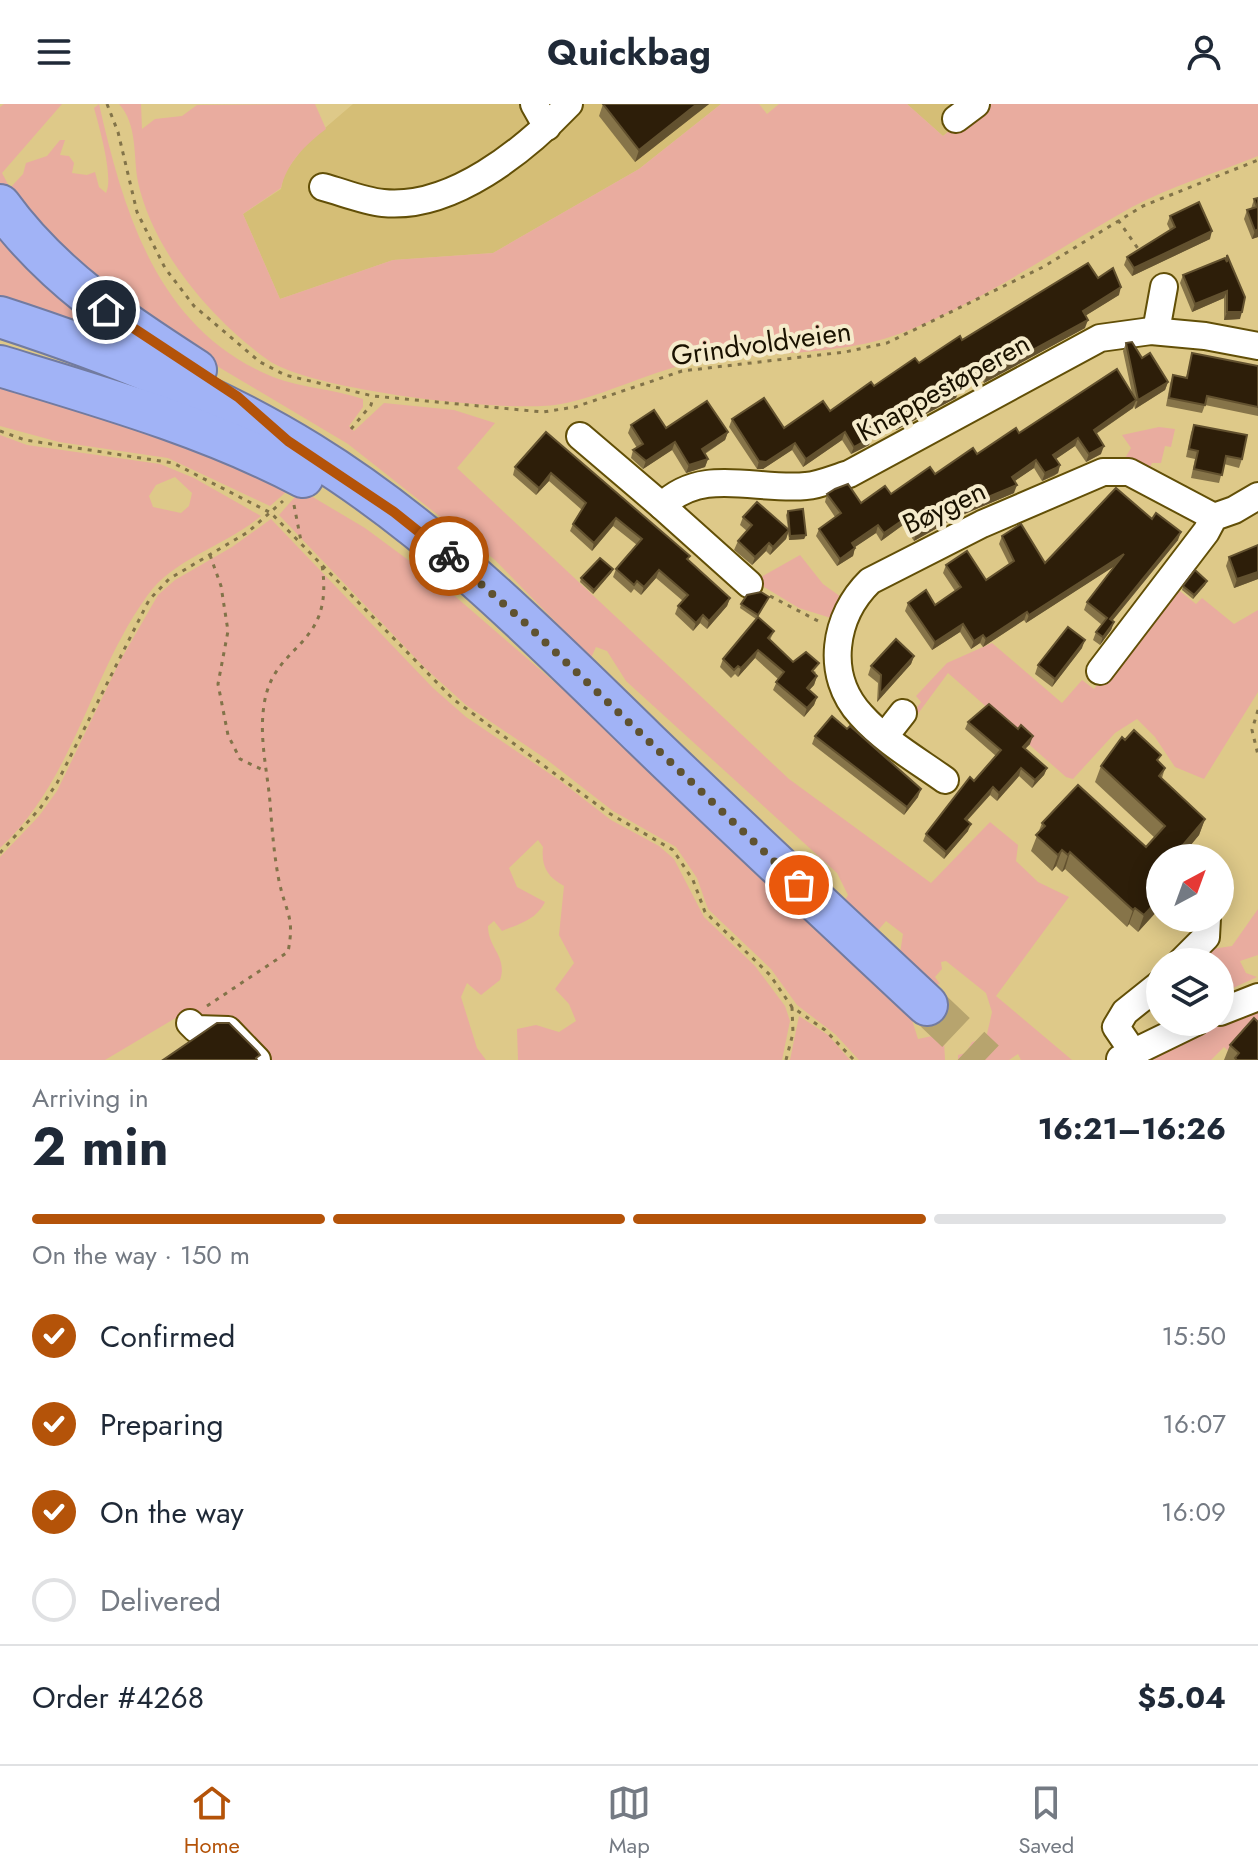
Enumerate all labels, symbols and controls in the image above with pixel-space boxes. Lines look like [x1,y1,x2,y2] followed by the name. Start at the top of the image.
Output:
[547,26,711,78] text: Quickbag
[32,30,76,74] icon: menu
[1182,30,1226,74] icon: person
[72,276,140,344] pin
[84,288,128,332] icon: home
[668,311,854,376] street label: Grindvoldveien
[849,323,1037,452] street label: Knappestøperen
[896,470,993,545] street label: Bøygen
[409,516,489,596] courier
[427,534,471,578] icon: bike
[1146,844,1234,932] north arrow
[1146,844,1234,1036] map controls
[765,851,833,919] pin
[777,863,821,907] icon: bag
[1146,948,1234,1036] button: layers
[32,1079,149,1117] text: Arriving in
[1038,1107,1226,1150] text: 16:21–16:26
[32,1109,169,1185] text: 2 min
[32,1236,250,1274] text: On the way · 150 m
[32,1314,76,1358] icon: check
[100,1315,235,1358] text: Confirmed
[1162,1317,1226,1355] text: 15:50
[32,1402,76,1446] icon: check
[100,1403,224,1446] text: Preparing
[1162,1405,1226,1443] text: 16:07
[32,1490,76,1534] icon: check
[100,1491,244,1534] text: On the way
[1161,1493,1226,1531] text: 16:09
[100,1579,221,1622] text: Delivered
[32,1676,204,1719] text: Order #4268
[1138,1676,1226,1719] text: $5.04
[184,1781,240,1861] tab: Home
[607,1781,651,1861] tab: Map
[1019,1781,1074,1861] tab: Saved

